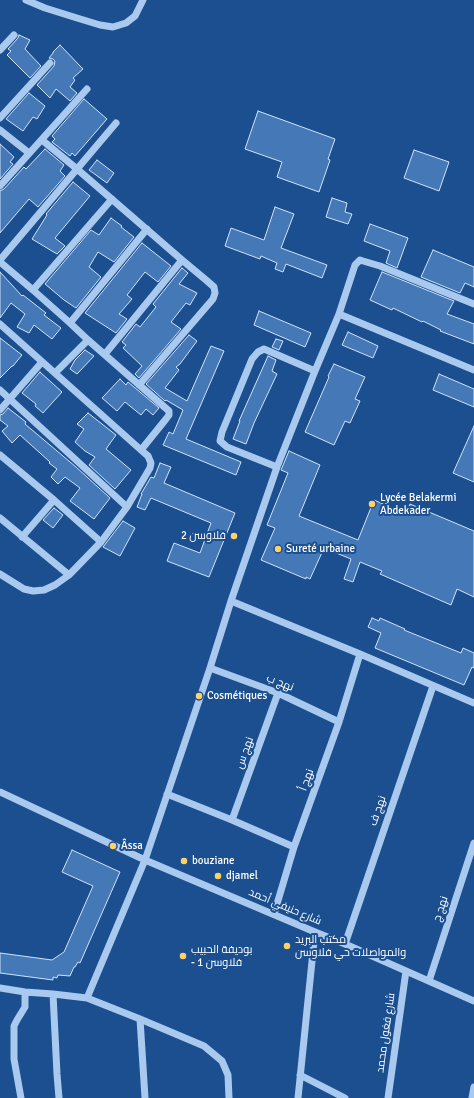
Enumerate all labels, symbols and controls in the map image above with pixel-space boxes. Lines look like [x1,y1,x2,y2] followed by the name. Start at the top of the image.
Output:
[380,491,456,517] place label: Lycée Belakermi Abdekader
[367,499,377,509] marker: Lycée Belakermi Abdekader
[181,529,226,543] place label: فلاوسن 2
[229,531,239,541] marker: فلاوسن 2
[286,542,355,556] place label: Sureté urbaine
[273,544,283,554] marker: Sureté urbaine
[264,672,296,694] street label: نهج ب
[207,689,267,703] place label: Cosmétiques
[194,691,204,701] marker: Cosmétiques
[233,735,257,771] street label: نهج س
[297,767,317,793] street label: نهج أ
[367,794,389,828] street label: نهج ف
[121,839,143,853] place label: Âssa
[108,841,118,851] marker: Âssa
[192,854,235,868] place label: bouziane
[179,856,189,866] marker: bouziane
[226,869,258,883] place label: djamel
[213,871,223,881] marker: djamel
[247,886,323,928] street label: شارع حنيفي أحمد
[431,895,451,923] street label: نهج ج
[295,933,406,959] place label: مكتب البريد والمواصلات حي فلاوسن
[282,941,292,951] marker: مكتب البريد والمواصلات حي فلاوسن
[191,943,252,969] place label: بوديفة الحبيب - فلاوسن 1
[178,951,188,961] marker: بوديفة الحبيب - فلاوسن 1
[374,992,398,1074] street label: شارع فغول محمد

